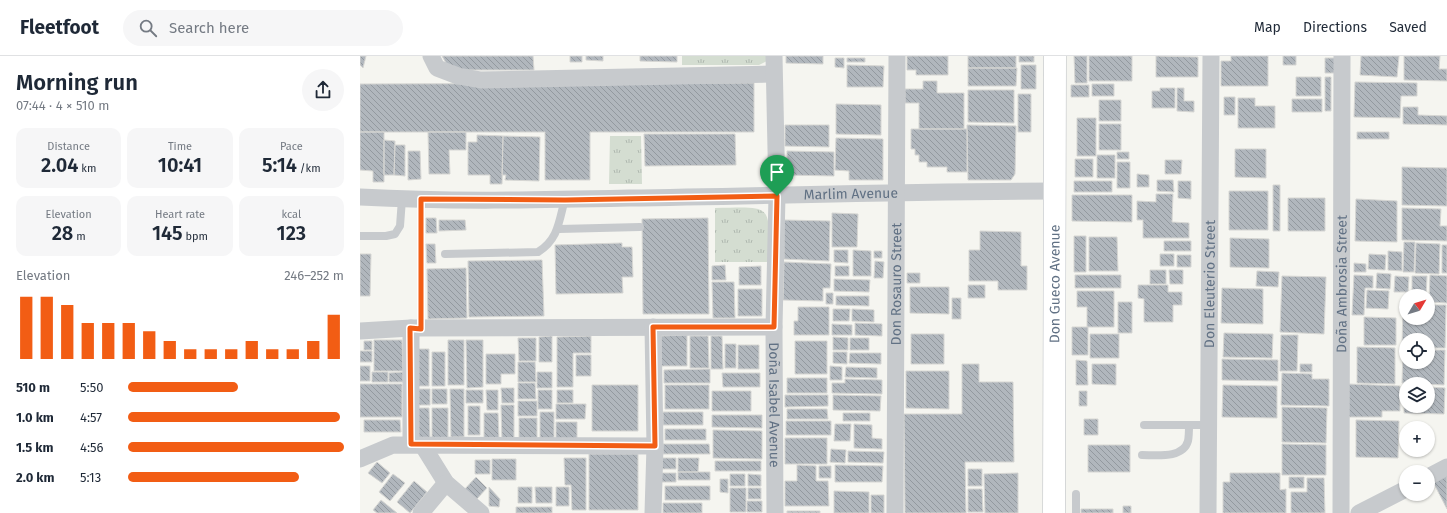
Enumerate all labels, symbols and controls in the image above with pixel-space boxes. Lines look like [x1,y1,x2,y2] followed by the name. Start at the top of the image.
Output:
[123,10,403,46] search box
[20,16,99,39] text: Fleetfoot
[137,17,159,39] icon: search
[169,19,249,37] text: Search here
[1254,19,1281,36] text: Map
[1303,19,1367,36] text: Directions
[1389,19,1427,36] text: Saved
[16,69,138,96] text: Morning run
[302,69,344,111] button: share
[16,98,109,113] text: 07:44 · 4 × 510 m
[47,140,90,153] text: Distance
[168,140,192,153] text: Time
[280,140,303,153] text: Pace
[41,153,78,177] text: 2.04
[158,153,202,177] text: 10:41
[262,153,297,177] text: 5:14
[760,155,794,196] pin
[766,161,788,183] icon: arrive
[78,162,96,175] text: km
[297,162,321,175] text: /km
[804,184,898,203] street label: Marlim Avenue
[46,208,92,221] text: Elevation
[155,208,205,221] text: Heart rate
[281,208,301,221] text: kcal
[1333,214,1350,353] street label: Doña Ambrosia Street
[1201,219,1218,348] street label: Don Eleuterio Street
[52,221,73,245] text: 28
[152,221,183,245] text: 145
[277,221,306,245] text: 123
[887,222,905,345] street label: Don Rosauro Street
[1046,225,1063,343] street label: Don Gueco Avenue
[73,230,86,243] text: m
[183,230,208,243] text: bpm
[16,268,70,283] text: Elevation
[284,268,344,283] text: 246–252 m
[1399,289,1435,325] north arrow
[1399,289,1435,501] map controls
[1399,333,1435,369] button: locate
[766,342,783,468] street label: Doña Isabel Avenue
[1399,377,1435,413] button: layers
[16,380,50,395] text: 510 m
[80,380,103,395] text: 5:50
[16,410,54,425] text: 1.0 km
[80,410,102,425] text: 4:57
[1399,421,1435,457] button: +
[16,440,54,455] text: 1.5 km
[80,440,104,455] text: 4:56
[1399,465,1435,501] button: −
[16,470,55,485] text: 2.0 km
[80,470,101,485] text: 5:13

